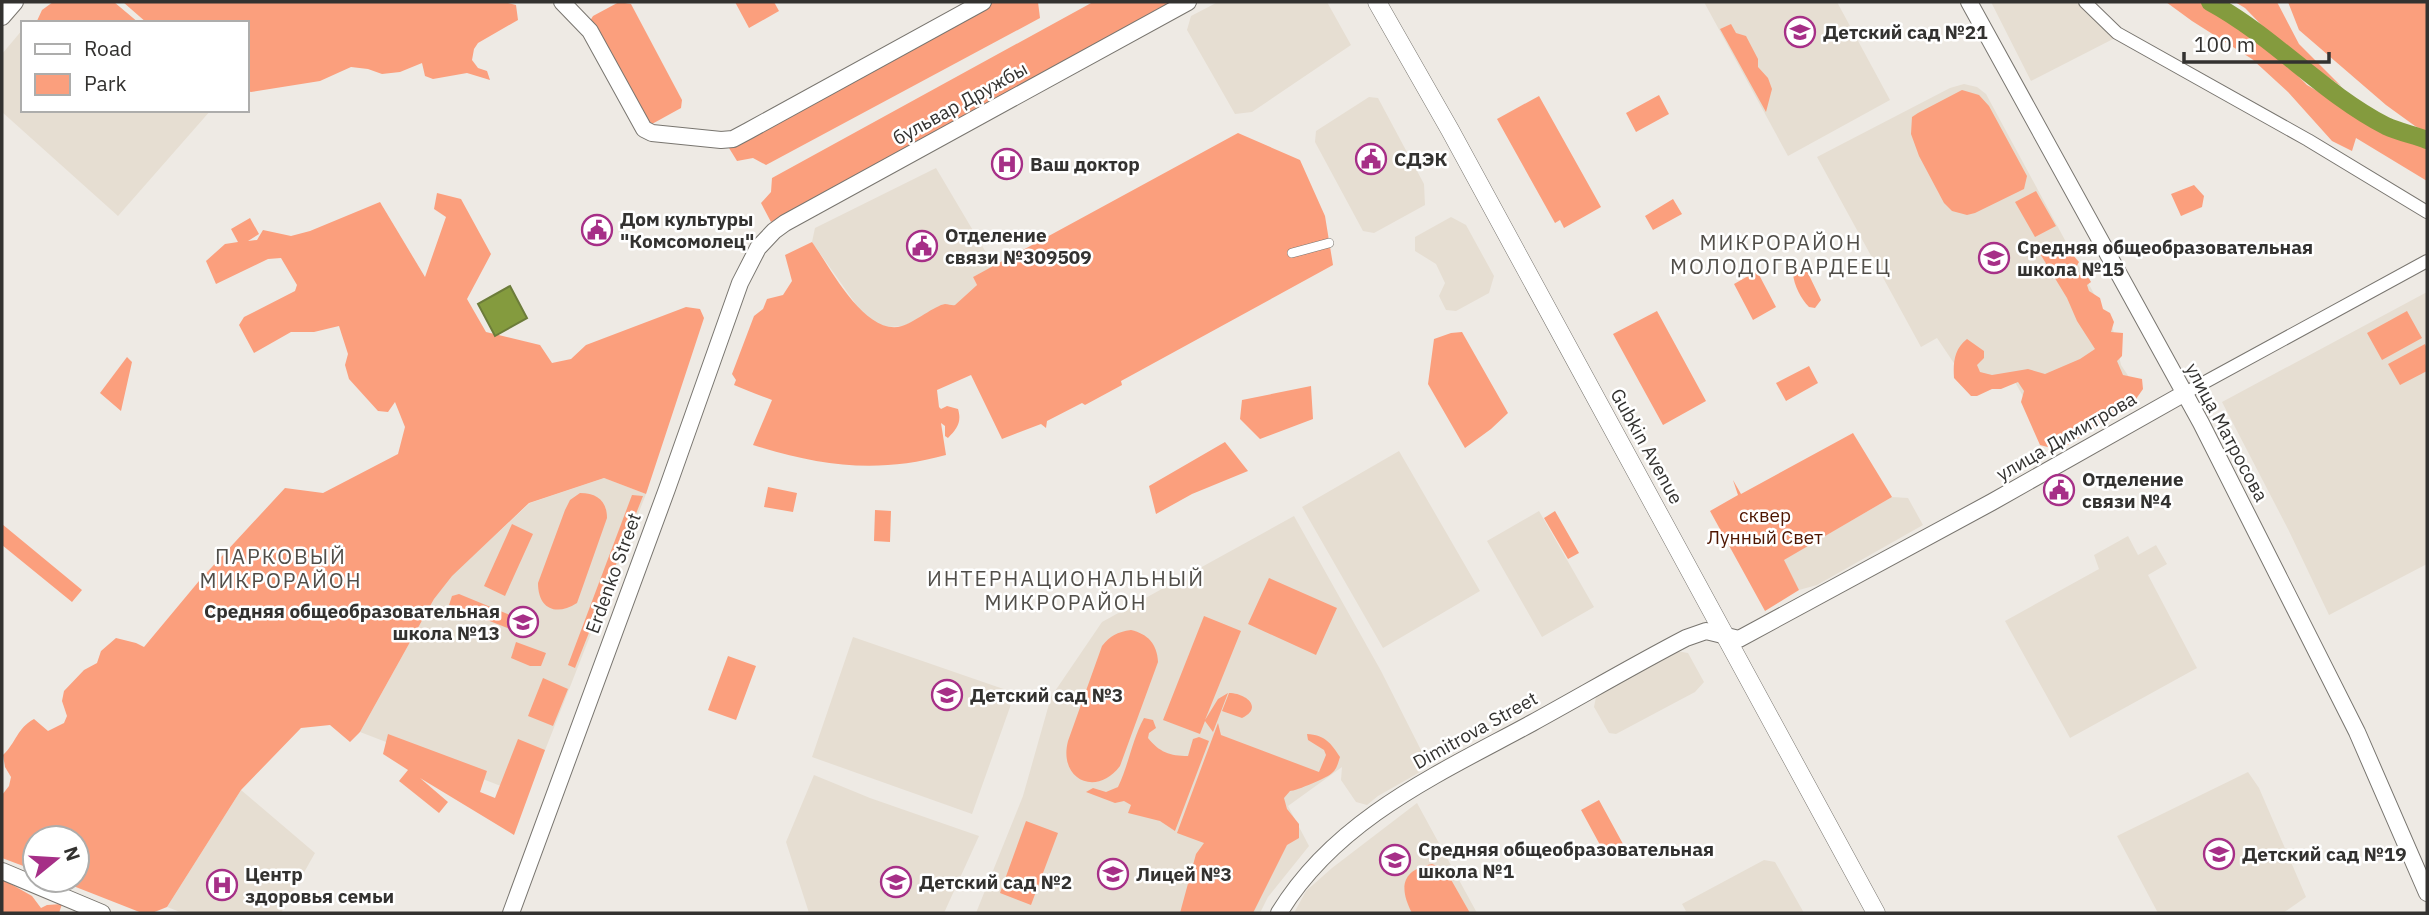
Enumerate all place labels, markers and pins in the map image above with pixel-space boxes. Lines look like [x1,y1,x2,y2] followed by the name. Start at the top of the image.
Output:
[1783,15,1817,49] school or university icon: Детский сад №21
[1823,20,1988,44] place label: Детский сад №21
[1354,142,1388,176] public building icon: СДЭК
[990,147,1024,181] hospital icon: Ваш доктор
[1394,147,1448,171] place label: СДЭК
[1030,152,1140,176] place label: Ваш доктор
[620,207,754,253] place label: Дом культуры "Комсомолец"
[580,213,614,247] public building icon: Дом культуры "Комсомолец"
[945,223,1092,269] place label: Отделение связи №309509
[905,229,939,263] public building icon: Отделение связи №309509
[2017,235,2313,281] place label: Средняя общеобразовательная школа №15
[1977,241,2011,275] school or university icon: Средняя общеобразовательная школа №15
[2082,467,2184,513] place label: Отделение связи №4
[2042,473,2076,507] public building icon: Отделение связи №4
[204,599,500,645] place label: Средняя общеобразовательная школа №13
[506,605,540,639] school or university icon: Средняя общеобразовательная школа №13
[930,678,964,712] school or university icon: Детский сад №3
[970,683,1123,707] place label: Детский сад №3
[1418,837,1714,883] place label: Средняя общеобразовательная школа №1
[2202,837,2236,871] school or university icon: Детский сад №19
[2242,842,2407,866] place label: Детский сад №19
[1378,843,1412,877] school or university icon: Средняя общеобразовательная школа №1
[1096,857,1130,891] school or university icon: Лицей №3
[245,862,394,908] place label: Центр здоровья семьи
[1136,862,1232,886] place label: Лицей №3
[879,865,913,899] school or university icon: Детский сад №2
[205,868,239,902] hospital icon: Центр здоровья семьи
[919,870,1072,894] place label: Детский сад №2

